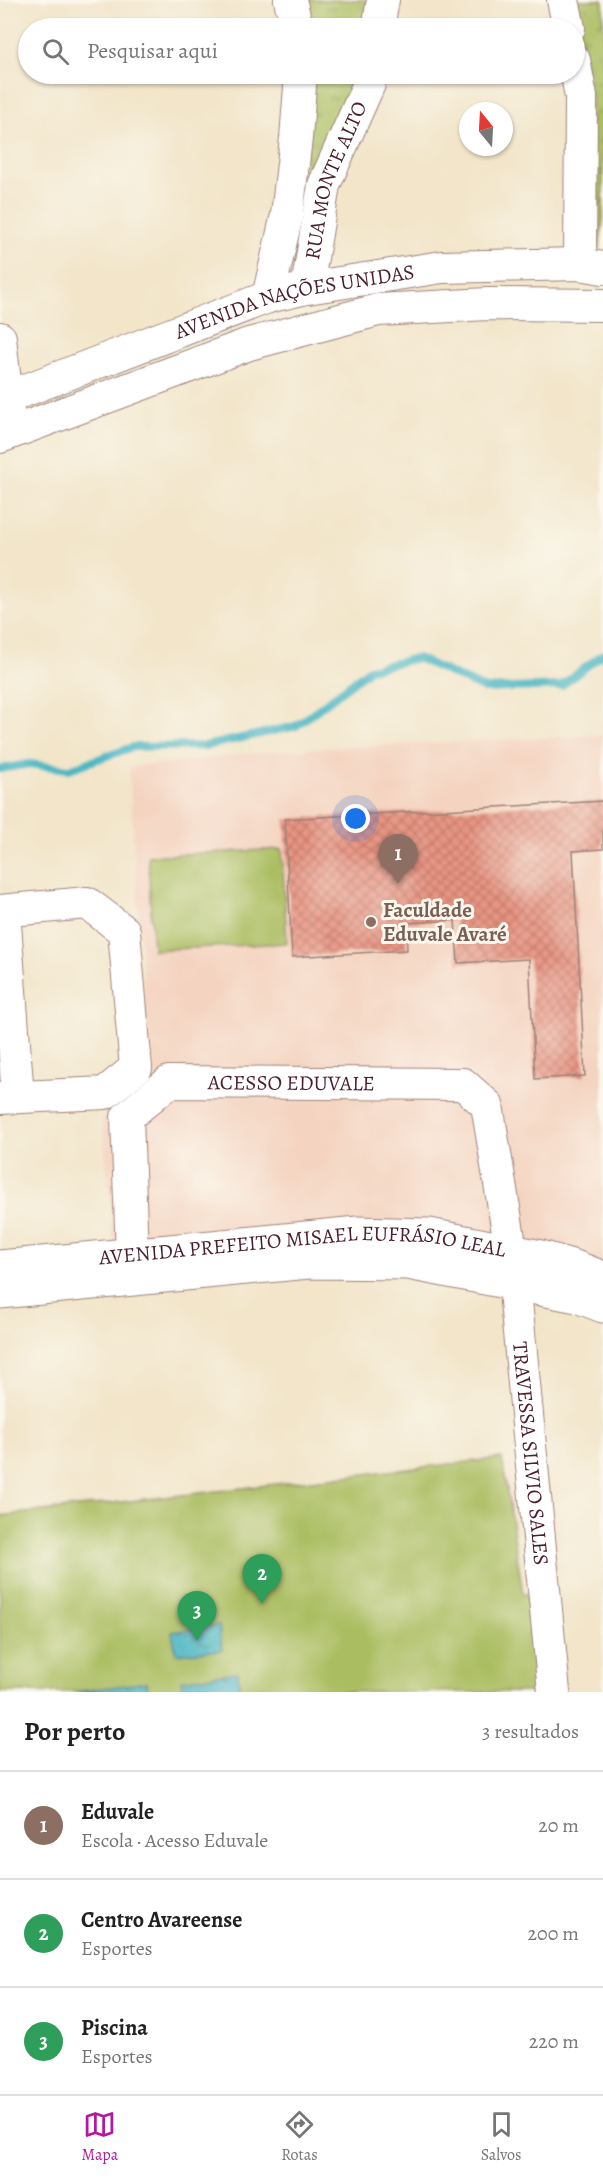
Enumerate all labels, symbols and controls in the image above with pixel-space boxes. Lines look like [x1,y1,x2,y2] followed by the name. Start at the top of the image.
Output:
[18,18,585,84] search box
[39,35,72,68] icon: search
[87,36,218,66] text: Pesquisar aqui
[298,97,374,262] street label: RUA MONTE ALTO
[459,102,513,156] north arrow
[170,257,416,346] street label: AVENIDA NAÇÕES UNIDAS
[341,804,370,833] your location
[378,834,418,884] pin: 1
[383,896,507,948] place label: Faculdade Eduvale Avaré
[364,915,378,929] marker: Faculdade Eduvale Avaré
[207,1068,375,1097] street label: ACESSO EDUVALE
[97,1219,509,1272] street label: AVENIDA PREFEITO MISAEL EUFRÁSIO LEAL
[506,1340,556,1567] street label: TRAVESSA SILVIO SALES
[242,1554,282,1604] pin: 2
[178,1592,216,1641] pin: 3
[24,1714,125,1749] text: Por perto
[482,1718,579,1745] text: 3 resultados
[81,1797,154,1827] text: Eduvale
[40,1812,47,1839] text: 1
[538,1812,579,1839] text: 20 m
[81,1827,268,1854] text: Escola · Acesso Eduvale
[81,1905,243,1935] text: Centro Avareense
[39,1920,48,1947] text: 2
[528,1920,579,1947] text: 200 m
[81,1935,153,1962] text: Esportes
[81,2013,148,2043] text: Piscina
[39,2028,48,2055] text: 3
[529,2028,579,2055] text: 220 m
[81,2043,153,2070] text: Esportes
[82,2108,118,2166] tab: Mapa
[281,2108,318,2166] tab: Rotas
[481,2108,522,2166] tab: Salvos

